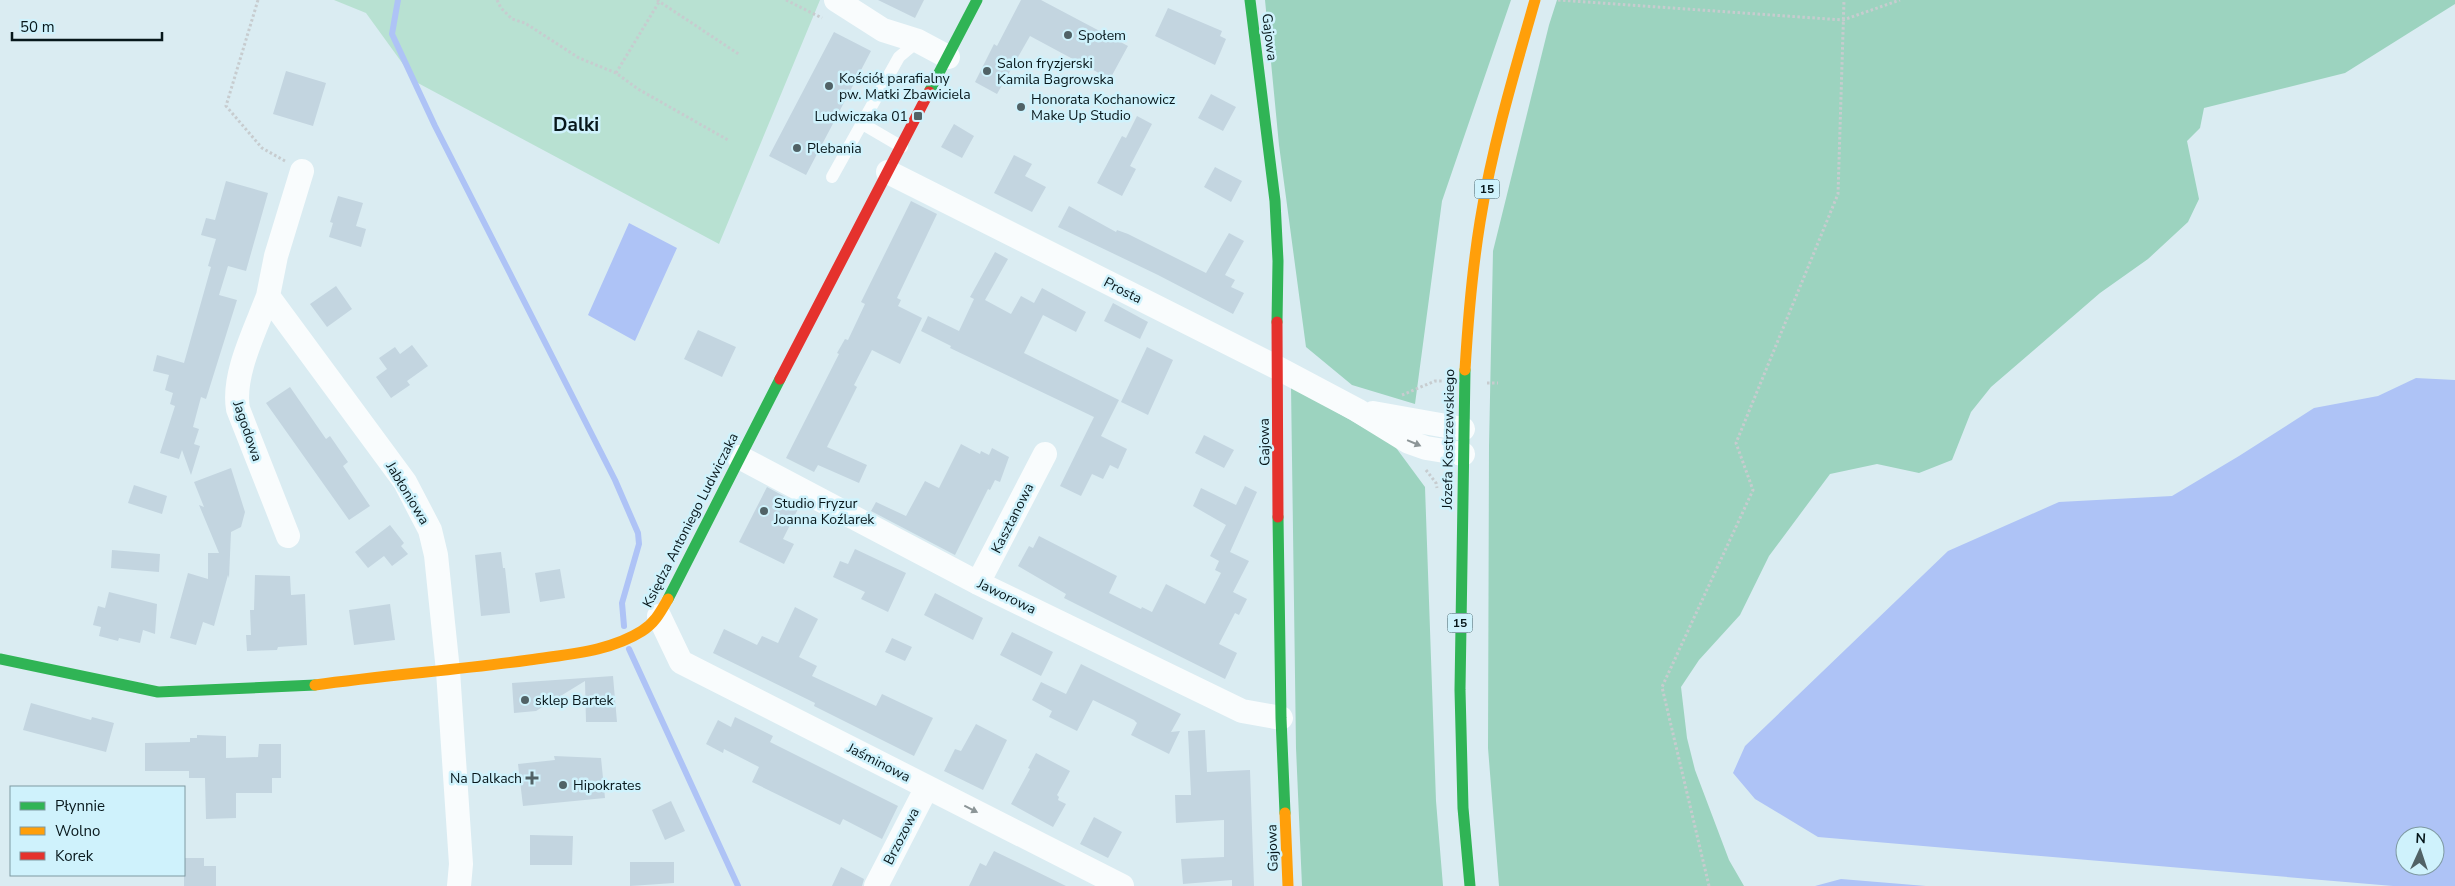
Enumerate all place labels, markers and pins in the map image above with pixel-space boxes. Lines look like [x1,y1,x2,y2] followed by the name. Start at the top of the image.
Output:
[1078,26,1126,45] place label: Społem
[1062,29,1074,41] marker: Społem
[997,54,1114,89] place label: Salon fryzjerski Kamila Bagrowska
[981,65,993,77] marker: Salon fryzjerski Kamila Bagrowska
[839,69,971,104] place label: Kościół parafialny pw. Matki Zbawiciela
[823,80,835,92] marker: Kościół parafialny pw. Matki Zbawiciela
[1031,90,1176,125] place label: Honorata Kochanowicz Make Up Studio
[1015,101,1027,113] marker: Honorata Kochanowicz Make Up Studio
[814,107,908,126] place label: Ludwiczaka 01
[912,110,924,122] marker: Ludwiczaka 01
[807,139,862,158] place label: Plebania
[791,142,803,154] marker: Plebania
[773,494,875,529] place label: Studio Fryzur Joanna Koźlarek
[758,505,770,517] marker: Studio Fryzur Joanna Koźlarek
[535,691,615,710] place label: sklep Bartek
[519,694,531,706] marker: sklep Bartek
[450,769,522,788] place label: Na Dalkach
[526,772,538,784] marker: Na Dalkach
[573,776,641,795] place label: Hipokrates
[557,779,569,791] marker: Hipokrates

